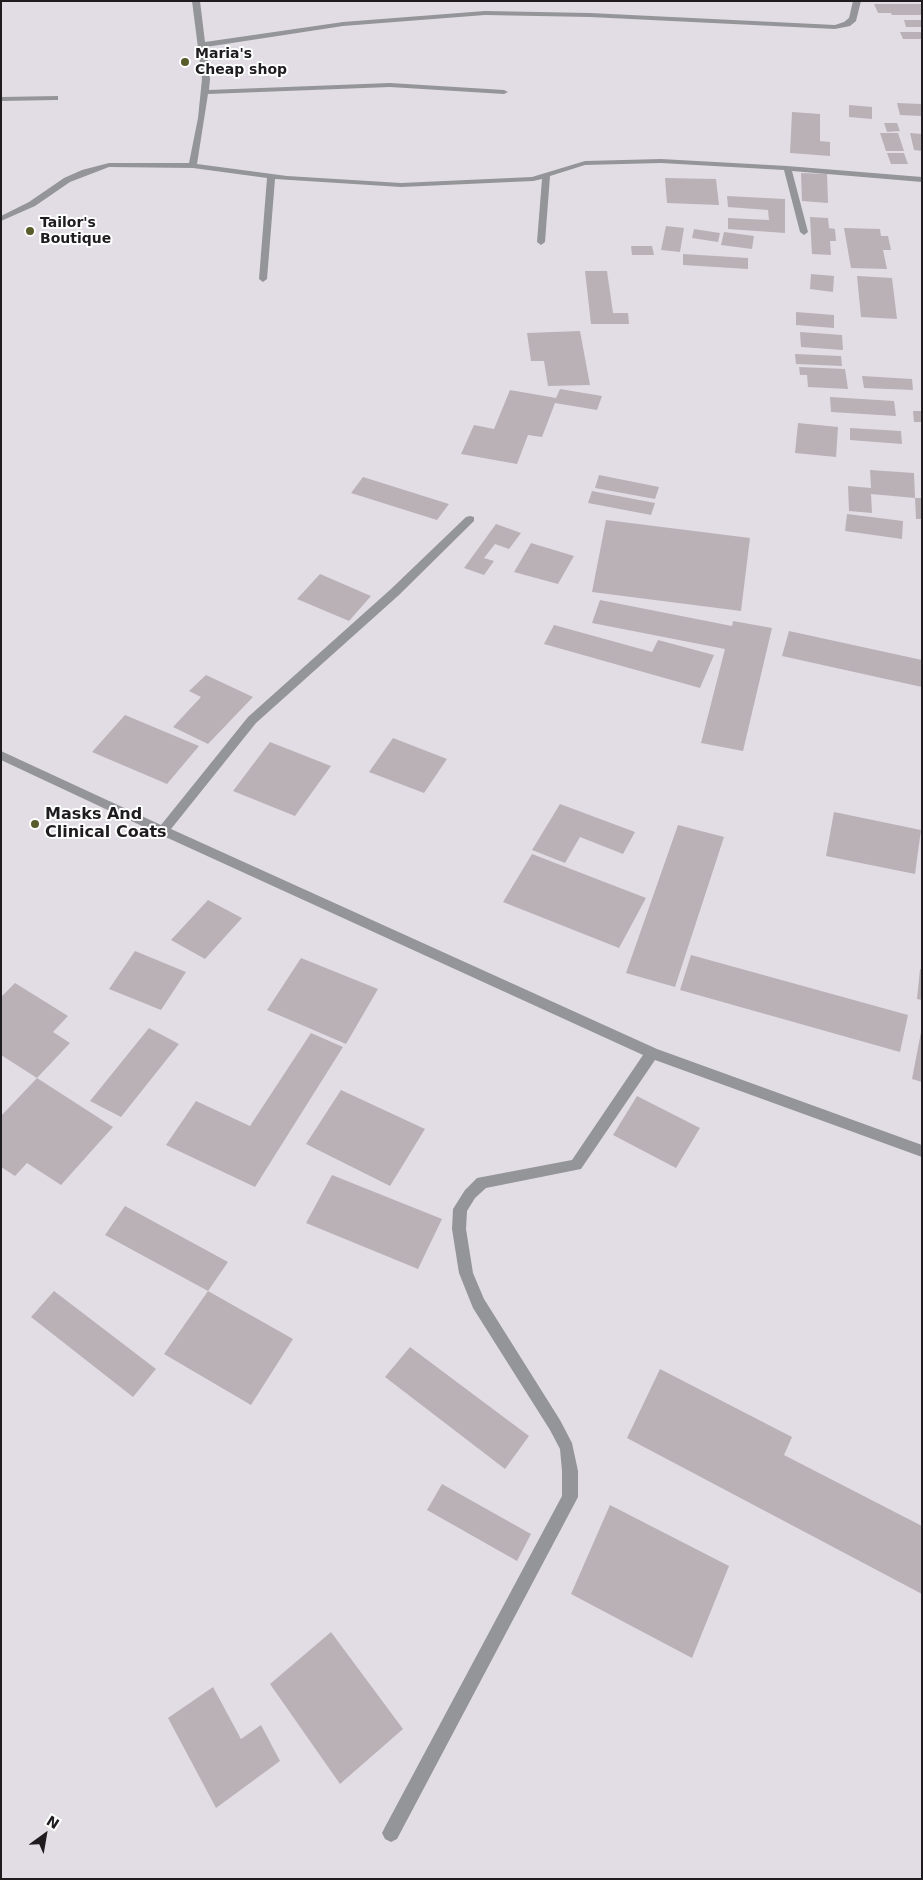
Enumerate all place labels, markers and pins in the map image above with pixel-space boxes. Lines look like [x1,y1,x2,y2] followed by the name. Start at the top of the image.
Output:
[195,46,287,78] place label: Maria's Cheap shop
[179,56,191,68] marker: Maria's Cheap shop
[40,215,111,248] place label: Tailor's Boutique
[24,225,36,237] marker: Tailor's Boutique
[45,805,167,843] place label: Masks And Clinical Coats
[29,818,41,830] marker: Masks And Clinical Coats

